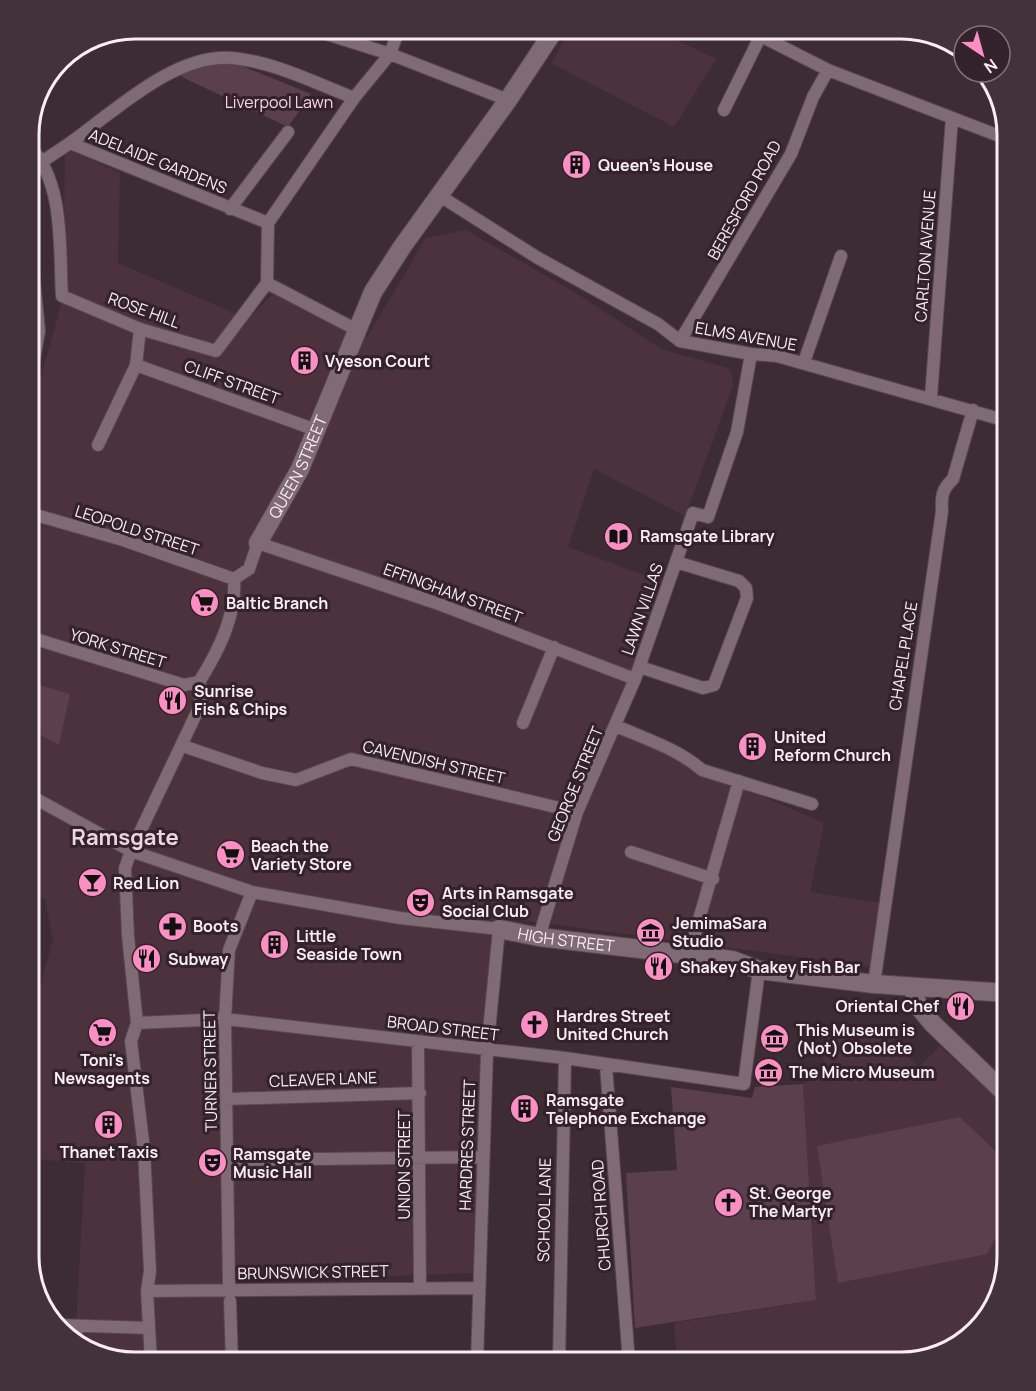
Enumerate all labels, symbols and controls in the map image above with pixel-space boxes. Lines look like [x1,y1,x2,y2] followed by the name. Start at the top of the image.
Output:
[952,24,1012,84] north arrow
[980,54,1002,78] text: N
[225,91,333,113] park label: Liverpool Lawn
[86,123,230,199] street label: ADELAIDE GARDENS
[702,136,786,264] street label: BERESFORD ROAD
[561,149,593,181] building icon: Queen's House
[598,154,714,176] place label: Queen's House
[909,189,941,323] street label: CARLTON AVENUE
[105,287,183,333] street label: ROSE HILL
[693,316,799,356] street label: ELMS AVENUE
[288,345,320,377] building icon: Vyeson Court
[325,350,430,372] place label: Vyeson Court
[181,355,283,410] street label: CLIFF STREET
[263,412,332,523] street label: QUEEN STREET
[72,500,202,561] street label: LEOPOLD STREET
[603,520,635,552] library icon: Ramsgate Library
[640,525,775,547] place label: Ramsgate Library
[381,558,526,628] street label: EFFINGHAM STREET
[616,560,668,658] street label: LAWN VILLAS
[189,587,221,619] supermarket icon: Baltic Branch
[226,592,328,614] place label: Baltic Branch
[884,600,922,712] street label: CHAPEL PLACE
[67,623,169,673] street label: YORK STREET
[194,680,288,720] place label: Sunrise Fish & Chips
[157,684,189,716] restaurant icon: Sunrise Fish & Chips
[542,723,608,845] street label: GEORGE STREET
[774,726,891,766] place label: United Reform Church
[737,730,769,762] building icon: United Reform Church
[361,735,508,789] street label: CAVENDISH STREET
[71,822,179,852] district label: Ramsgate
[251,835,352,875] place label: Beach the Variety Store
[214,839,246,871] supermarket icon: Beach the Variety Store
[76,867,108,899] bar icon: Red Lion
[113,872,179,894] place label: Red Lion
[442,882,574,922] place label: Arts in Ramsgate Social Club
[405,886,437,918] theatre icon: Arts in Ramsgate Social Club
[156,910,188,942] pharmacy icon: Boots
[672,912,767,952] place label: JemimaSara Studio
[193,915,239,937] place label: Boots
[635,916,667,948] museum icon: JemimaSara Studio
[516,922,616,957] street label: HIGH STREET
[296,925,402,965] place label: Little Seaside Town
[259,929,291,961] building icon: Little Seaside Town
[131,943,163,975] restaurant icon: Subway
[168,948,228,970] place label: Subway
[643,951,675,983] restaurant icon: Shakey Shakey Fish Bar
[680,956,860,978] place label: Shakey Shakey Fish Bar
[944,990,976,1022] restaurant icon: Oriental Chef
[835,995,939,1017] place label: Oriental Chef
[556,1005,671,1045] place label: Hardres Street United Church
[519,1009,551,1041] church icon: Hardres Street United Church
[198,1010,222,1132] street label: TURNER STREET
[386,1010,501,1046] street label: BROAD STREET
[86,1016,118,1048] supermarket icon: Toni's Newsagents
[796,1019,915,1059] place label: This Museum is (Not) Obsolete
[759,1023,791,1055] museum icon: This Museum is (Not) Obsolete
[54,1049,150,1089] place label: Toni's Newsagents
[752,1056,784,1088] museum icon: The Micro Museum
[789,1061,935,1083] place label: The Micro Museum
[269,1066,377,1092] street label: CLEAVER LANE
[454,1079,480,1211] street label: HARDRES STREET
[546,1089,707,1129] place label: Ramsgate Telephone Exchange
[509,1093,541,1125] building icon: Ramsgate Telephone Exchange
[93,1108,125,1140] building icon: Thanet Taxis
[393,1110,415,1219] street label: UNION STREET
[60,1141,159,1163] place label: Thanet Taxis
[233,1143,312,1183] place label: Ramsgate Music Hall
[196,1147,228,1179] theatre icon: Ramsgate Music Hall
[532,1158,556,1262] street label: SCHOOL LANE
[586,1158,616,1271] street label: CHURCH ROAD
[749,1182,833,1222] place label: St. George The Martyr
[712,1186,744,1218] church icon: St. George The Martyr
[237,1260,389,1284] street label: BRUNSWICK STREET

